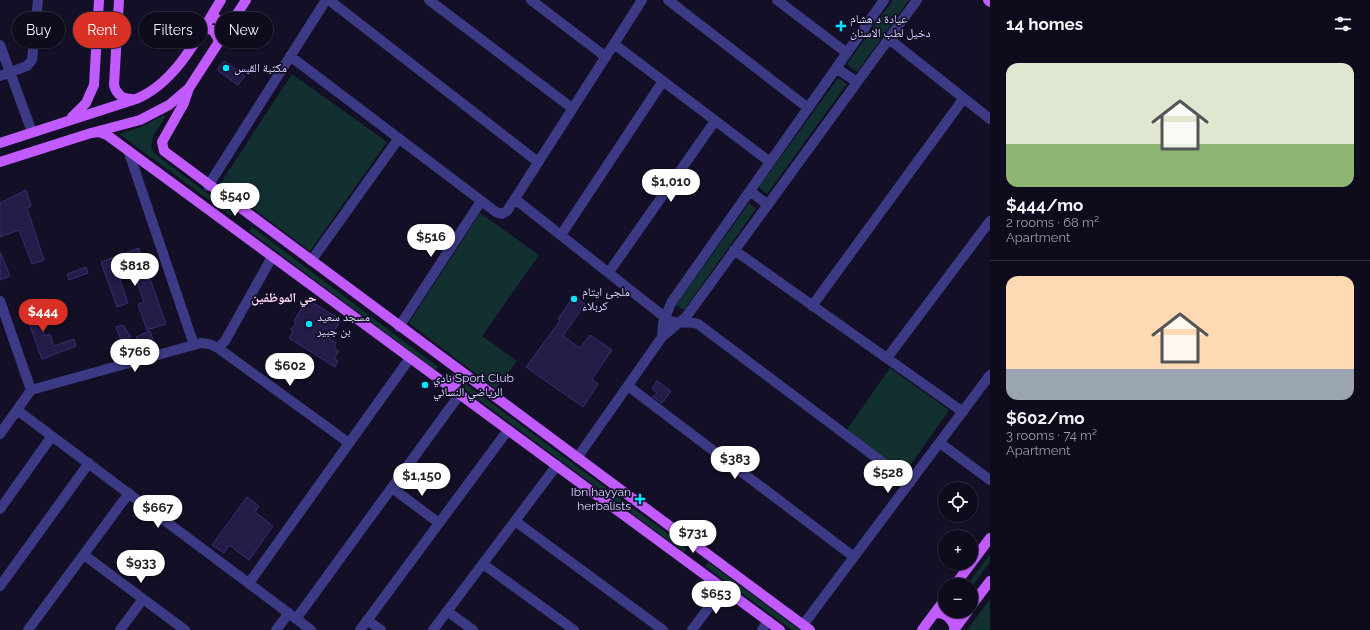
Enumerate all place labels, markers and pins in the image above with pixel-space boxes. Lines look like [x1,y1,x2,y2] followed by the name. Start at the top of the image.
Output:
[850,12,931,40] place label: عيادة د هشام دخيل لطب الاسنان
[835,20,847,32] marker: عيادة د هشام دخيل لطب الاسنان
[234,61,287,75] place label: مكتبة القبس
[221,63,231,73] marker: مكتبة القبس
[638,169,704,203] pin: $1,010
[211,183,259,217] pin: $540
[407,224,455,258] pin: $516
[111,253,159,287] pin: $818
[582,285,630,313] place label: ملجئ ايتام كربلاء
[569,294,579,304] marker: ملجئ ايتام كربلاء
[19,299,67,333] pin: $444
[316,310,370,338] place label: مسجد سعيد بن جبير
[304,319,314,329] marker: مسجد سعيد بن جبير
[111,339,159,373] pin: $766
[266,353,314,387] pin: $602
[433,371,514,402] place label: نادي Sport Club الرياضي النسائي
[420,380,430,390] marker: نادي Sport Club الرياضي النسائي
[711,446,759,480] pin: $383
[864,460,912,494] pin: $528
[389,463,455,497] pin: $1,150
[571,485,631,513] place label: Ibn hayyan herbalists
[634,493,646,505] marker: Ibn hayyan herbalists
[134,495,182,529] pin: $667
[669,520,717,554] pin: $731
[117,550,165,584] pin: $933
[692,581,740,615] pin: $653

